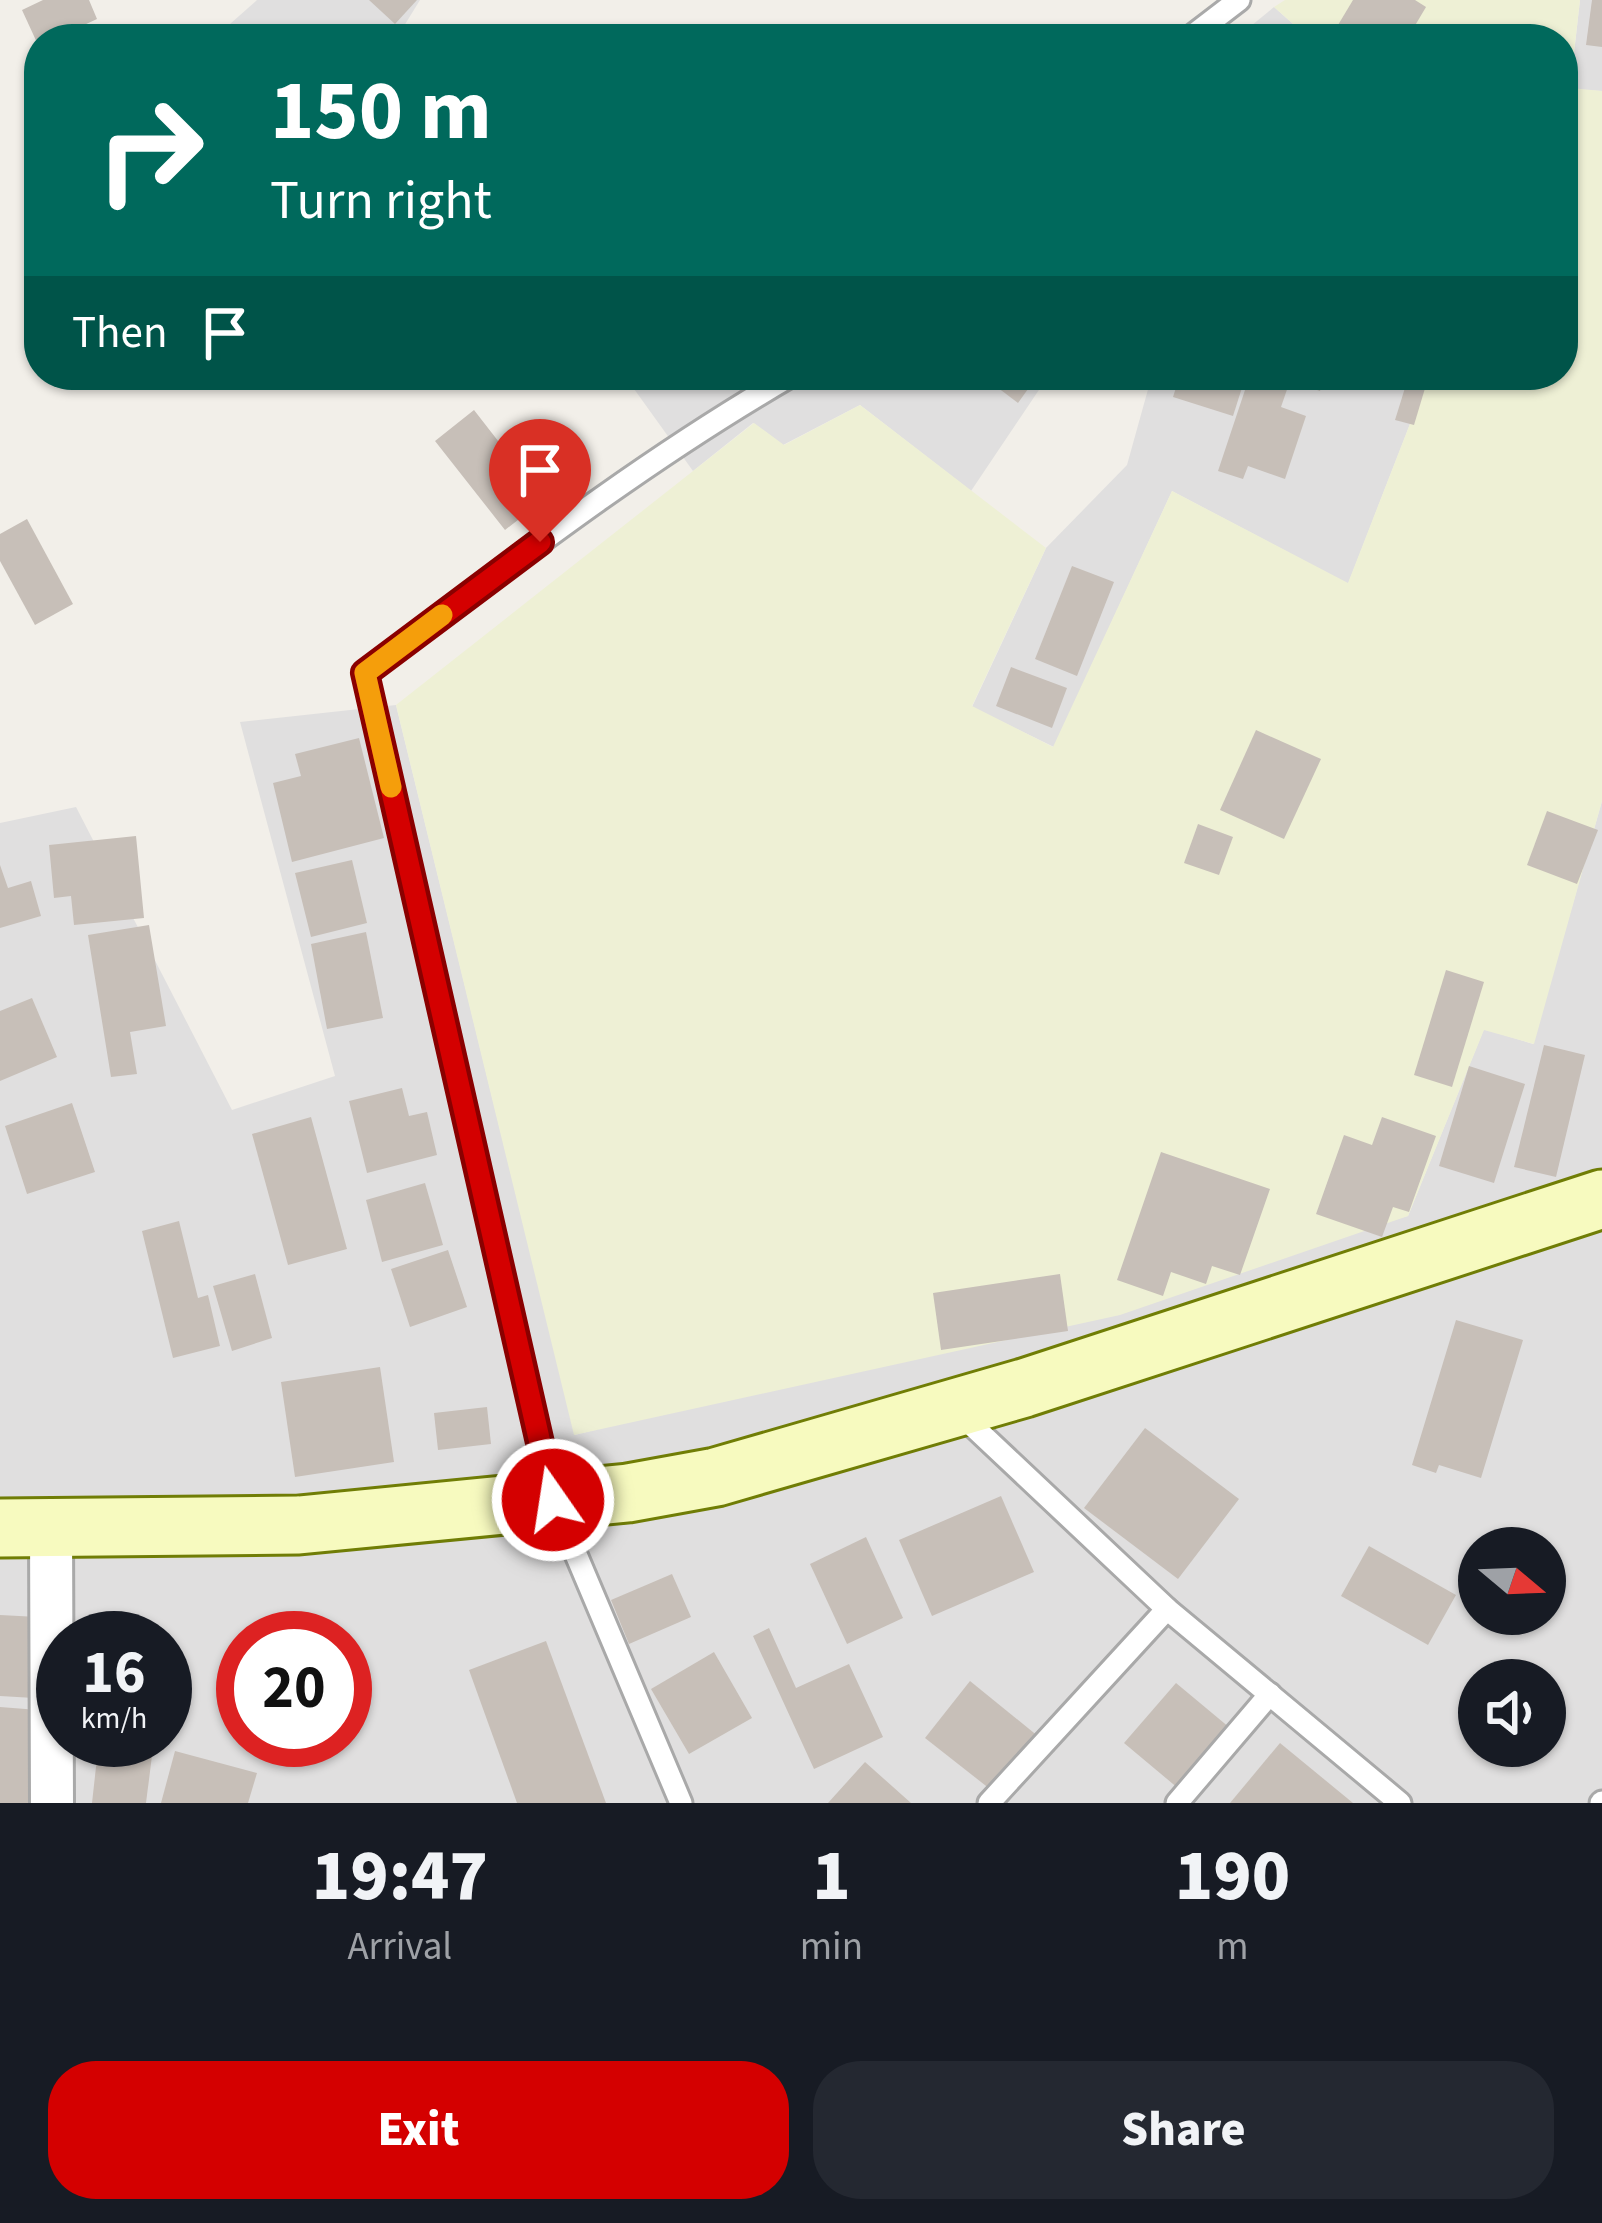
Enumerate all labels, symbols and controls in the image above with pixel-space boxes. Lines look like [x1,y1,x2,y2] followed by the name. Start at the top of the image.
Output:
[270,52,492,172] text: 150 m
[72,72,228,228] icon: right
[270,163,492,240] text: Turn right
[192,300,258,366] icon: arrive
[72,301,168,365] text: Then
[489,419,591,542] pin
[507,437,573,503] icon: arrive
[490,1437,616,1563] position arrow
[1458,1527,1566,1635] north arrow
[1458,1527,1566,1767] map controls
[216,1611,372,1767] speed limit sign: 20
[82,1631,146,1716] text: 16
[1458,1659,1566,1767] button: sound
[81,1697,147,1740] text: km/h
[312,1825,488,1928] text: 19:47
[812,1825,851,1928] text: 1
[1175,1825,1290,1928] text: 190
[347,1919,452,1975] text: Arrival
[800,1919,863,1975] text: min
[1216,1919,1249,1975] text: m
[48,2061,789,2199] button: Exit
[813,2061,1554,2199] button: Share

